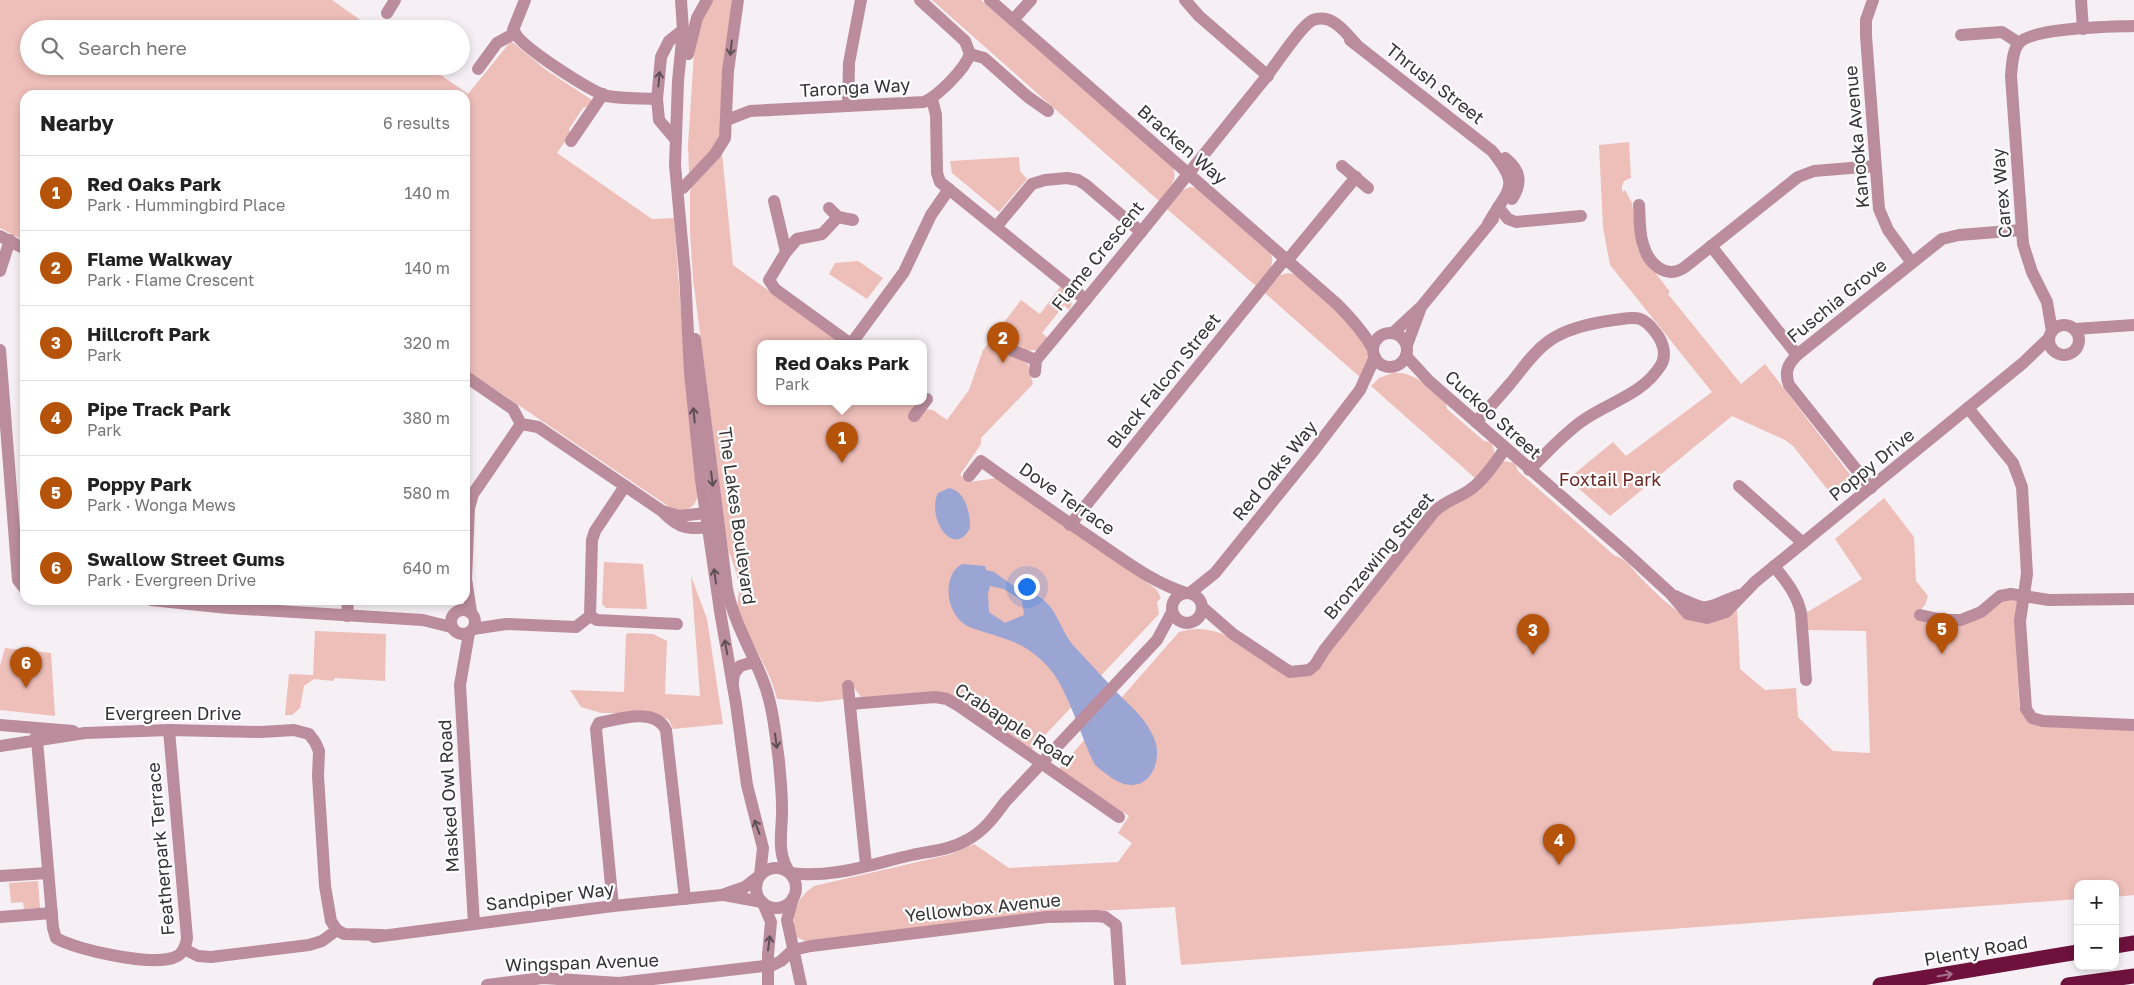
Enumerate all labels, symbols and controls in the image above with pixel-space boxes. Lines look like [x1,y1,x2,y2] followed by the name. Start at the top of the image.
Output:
[20,20,470,75] search box
[38,34,66,62] icon: search
[78,36,187,59] text: Search here
[1382,38,1489,128] street label: Thrush Street
[726,40,736,56] one-way arrow
[1839,65,1873,209] street label: Kanooka Avenue
[654,71,664,87] one-way arrow
[799,73,911,101] street label: Taronga Way
[1133,99,1232,189] street label: Bracken Way
[40,110,114,136] text: Nearby
[383,113,450,133] text: 6 results
[1986,147,2016,239] street label: Carex Way
[87,172,221,195] text: Red Oaks Park
[52,183,60,203] text: 1
[404,183,450,203] text: 140 m
[87,195,285,215] text: Park · Hummingbird Place
[1046,196,1148,315] street label: Flame Crescent
[87,247,232,270] text: Flame Walkway
[1782,253,1891,347] street label: Fuschia Grove
[51,258,61,278] text: 2
[404,258,450,278] text: 140 m
[87,270,254,290] text: Park · Flame Crescent
[1102,308,1225,453] street label: Black Falcon Street
[87,322,210,345] text: Hillcroft Park
[987,322,1019,363] pin: 2
[51,333,61,353] text: 3
[403,333,450,353] text: 320 m
[757,340,927,405] popup
[87,345,122,365] text: Park
[775,351,909,374] text: Red Oaks Park
[1441,365,1546,463] street label: Cuckoo Street
[775,374,809,394] text: Park
[87,397,231,420] text: Pipe Track Park
[689,407,699,423] one-way arrow
[51,408,61,428] text: 4
[403,408,450,428] text: 380 m
[1227,416,1321,525] street label: Red Oaks Way
[87,420,122,440] text: Park
[826,422,858,463] pin: 1
[1824,423,1918,505] street label: Poppy Drive
[715,426,761,606] street label: The Lakes Boulevard
[1015,457,1120,539] street label: Dove Terrace
[1559,468,1661,490] park label: Foxtail Park
[707,471,717,487] one-way arrow
[87,472,192,495] text: Poppy Park
[51,483,61,503] text: 5
[403,483,450,503] text: 580 m
[1319,487,1438,624] street label: Bronzewing Street
[87,495,236,515] text: Park · Wonga Mews
[87,547,285,570] text: Swallow Street Gums
[51,558,61,578] text: 6
[402,558,450,578] text: 640 m
[709,568,719,584] one-way arrow
[87,570,256,590] text: Park · Evergreen Drive
[1014,574,1040,600] your location
[1926,613,1958,654] pin: 5
[1517,614,1549,655] pin: 3
[720,639,730,655] one-way arrow
[10,647,42,688] pin: 6
[951,678,1078,771] street label: Crabapple Road
[105,702,241,724] street label: Evergreen Drive
[433,719,463,873] street label: Masked Owl Road
[771,733,781,749] one-way arrow
[141,762,179,937] street label: Featherpark Terrace
[752,820,761,836] one-way arrow
[1543,824,1575,865] pin: 4
[484,877,615,915] street label: Sandpiper Way
[2074,880,2119,970] map controls
[2074,880,2119,925] button: +
[904,888,1062,926] street label: Yellowbox Avenue
[2074,925,2119,970] button: −
[1922,930,2029,970] street label: Plenty Road
[765,935,775,951] one-way arrow
[505,948,659,976] street label: Wingspan Avenue
[1937,969,1953,979] one-way arrow

